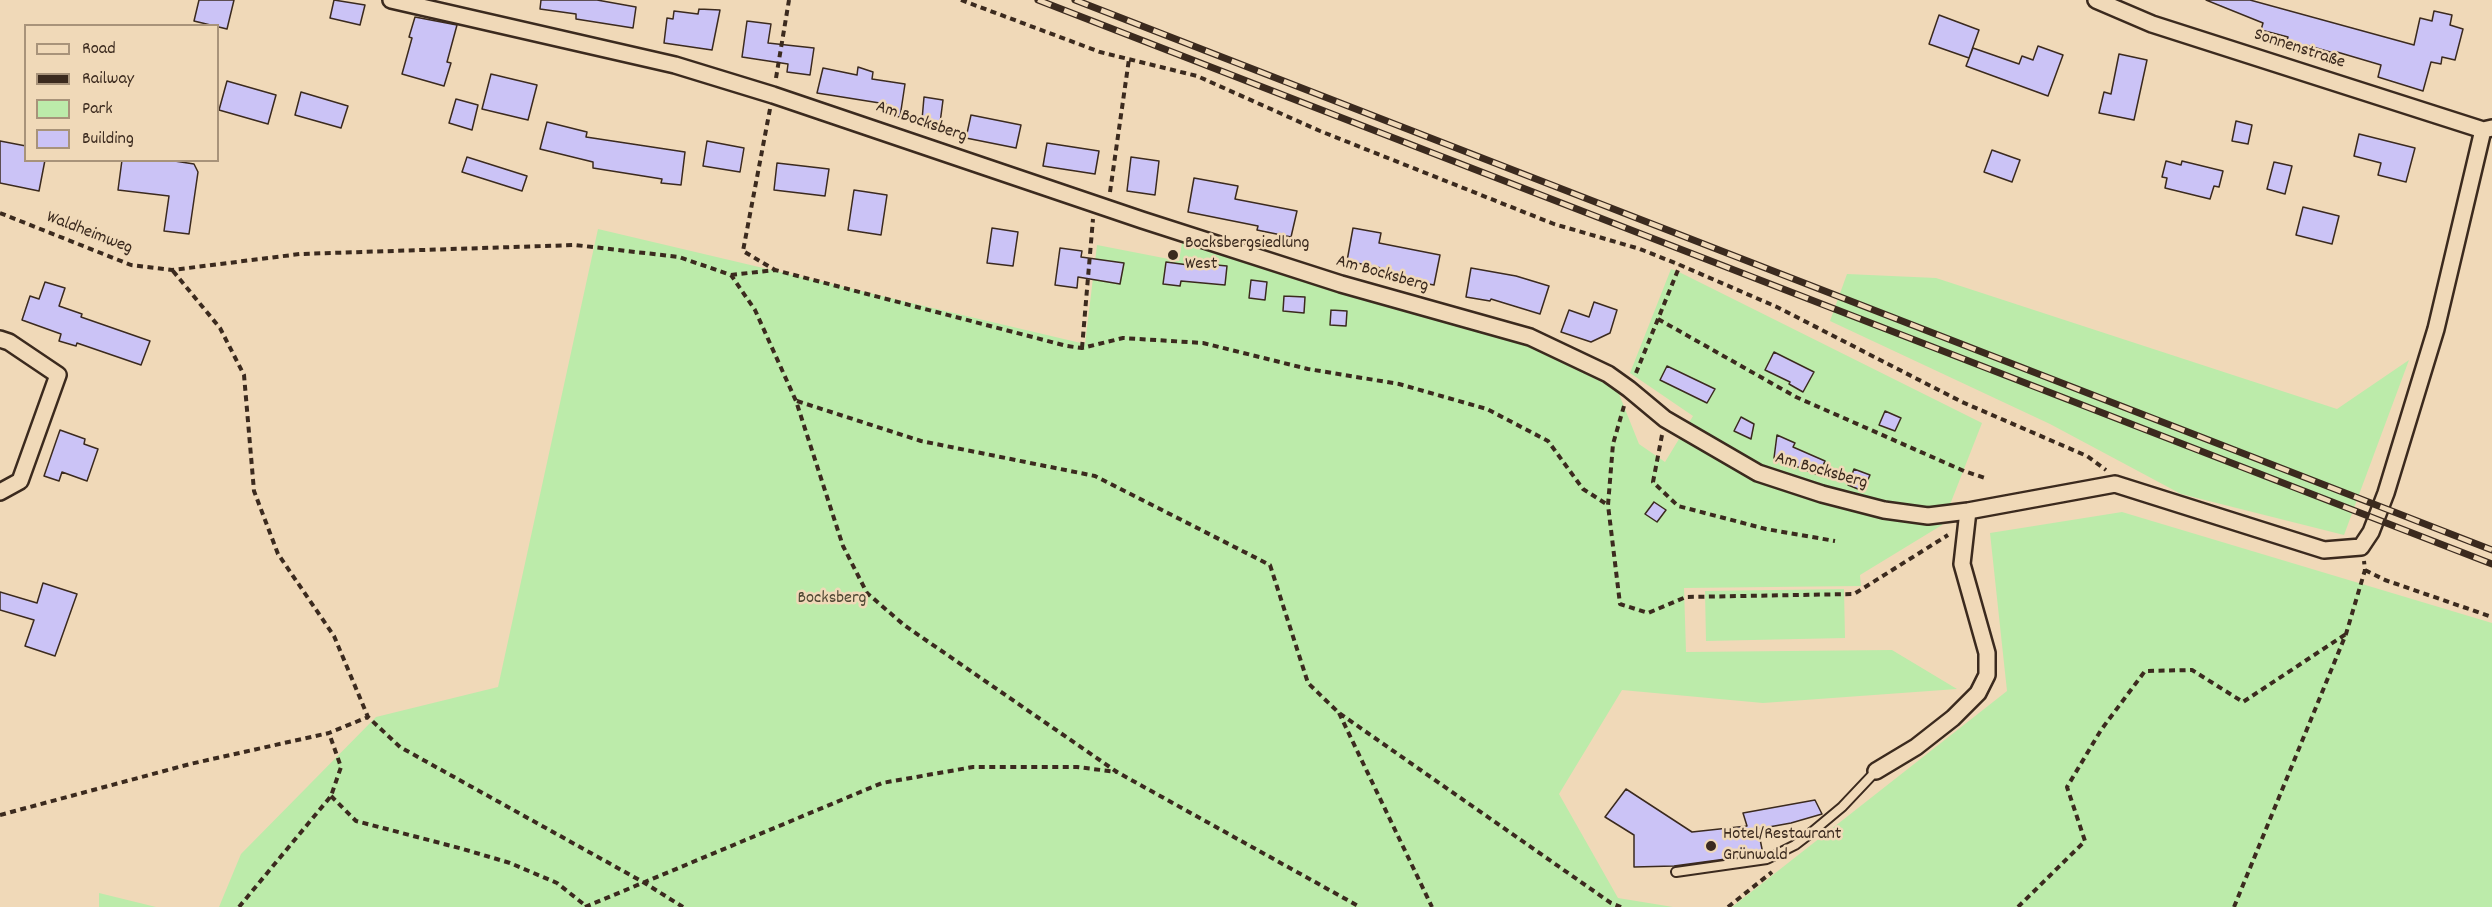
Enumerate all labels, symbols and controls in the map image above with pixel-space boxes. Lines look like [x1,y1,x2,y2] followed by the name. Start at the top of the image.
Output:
[24,24,219,162] legend
[2251,25,2347,75] street label: Sonnenstraße
[82,37,116,62] text: Road
[82,67,134,92] text: Railway
[82,97,113,122] text: Park
[872,97,970,149] street label: Am Bocksberg
[82,127,134,152] text: Building
[43,208,135,260] street label: Waldheimweg
[1185,234,1309,276] place label: Bocksbergsiedlung West
[1166,248,1180,262] marker: Bocksbergsiedlung West
[1333,251,1431,299] street label: Am Bocksberg
[1772,448,1870,496] street label: Am Bocksberg
[797,589,867,611] park label: Bocksberg
[1723,825,1841,868] place label: Hotel/Restaurant Grünwald
[1704,839,1718,853] marker: Hotel/Restaurant Grünwald

